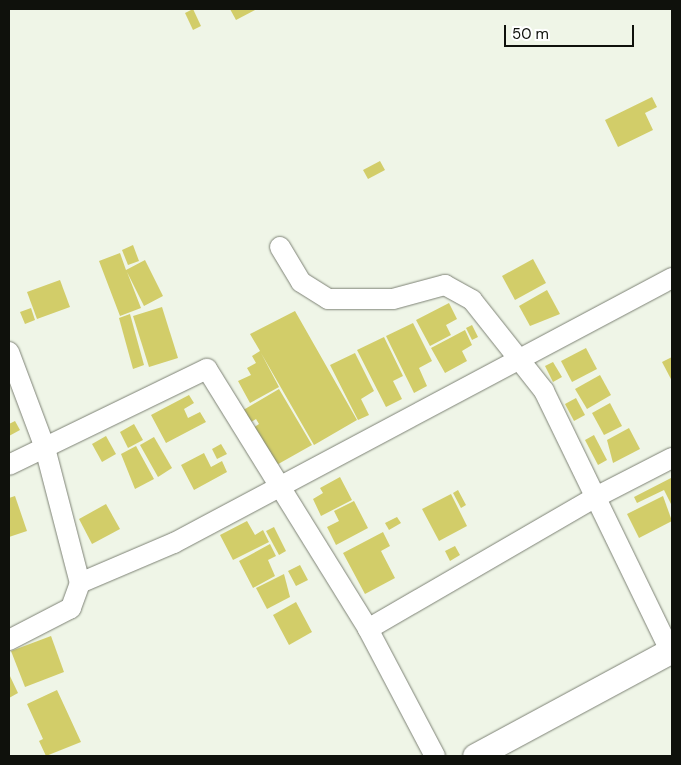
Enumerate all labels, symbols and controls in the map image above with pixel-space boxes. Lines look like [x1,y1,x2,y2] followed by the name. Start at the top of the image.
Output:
[506,15,636,47] scale bar
[512,24,549,44] text: 50 m

